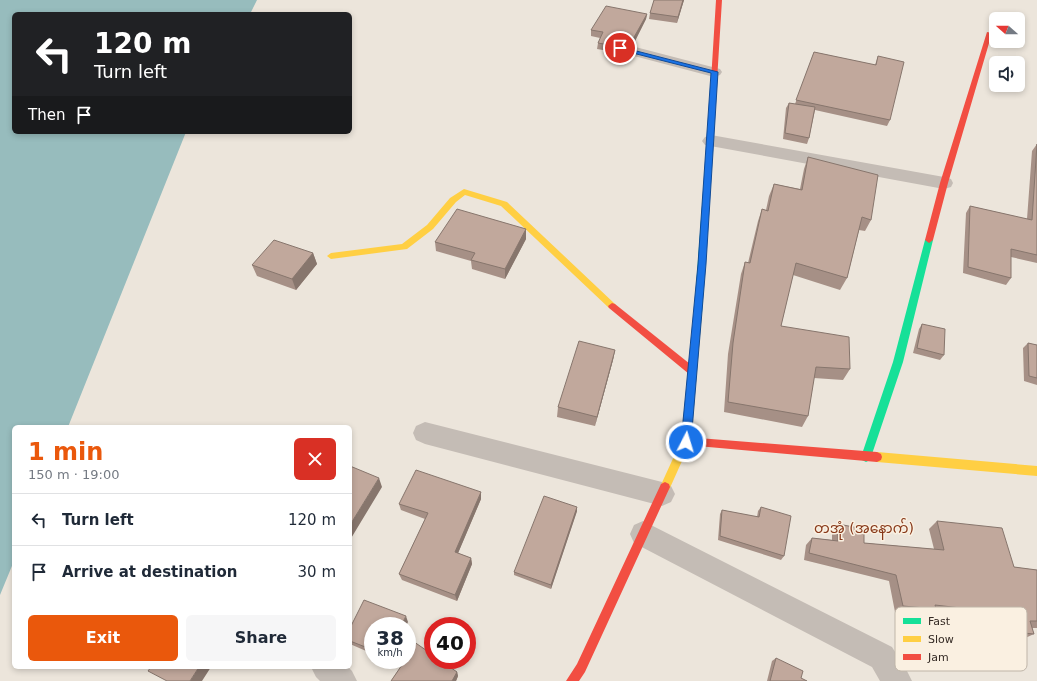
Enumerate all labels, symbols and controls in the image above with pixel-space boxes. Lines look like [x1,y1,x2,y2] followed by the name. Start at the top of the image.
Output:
[989,12,1025,48] north arrow
[989,12,1025,92] map controls
[94,27,191,60] text: 120 m
[28,28,80,80] icon: left
[603,31,637,65] pin
[609,37,631,59] icon: arrive
[989,56,1025,92] button: sound
[94,61,167,82] text: Turn left
[73,104,95,126] icon: arrive
[28,106,65,124] text: Then
[665,421,707,463] position arrow
[28,438,103,466] text: 1 min
[294,438,336,480] button: close
[28,467,119,482] text: 150 m · 19:00
[28,509,50,531] icon: left
[62,511,134,529] text: Turn left
[288,511,336,529] text: 120 m
[814,518,914,540] district label: တအုံ (အနောက်)
[28,561,50,583] icon: arrive
[62,563,237,581] text: Arrive at destination
[298,563,336,581] text: 30 m
[895,607,1027,671] legend
[28,615,178,661] button: Exit
[186,615,336,661] button: Share
[928,615,951,628] text: Fast
[424,617,476,669] speed limit sign: 40
[376,626,404,650] text: 38
[928,633,954,646] text: Slow
[377,647,403,658] text: km/h
[927,651,949,664] text: Jam

